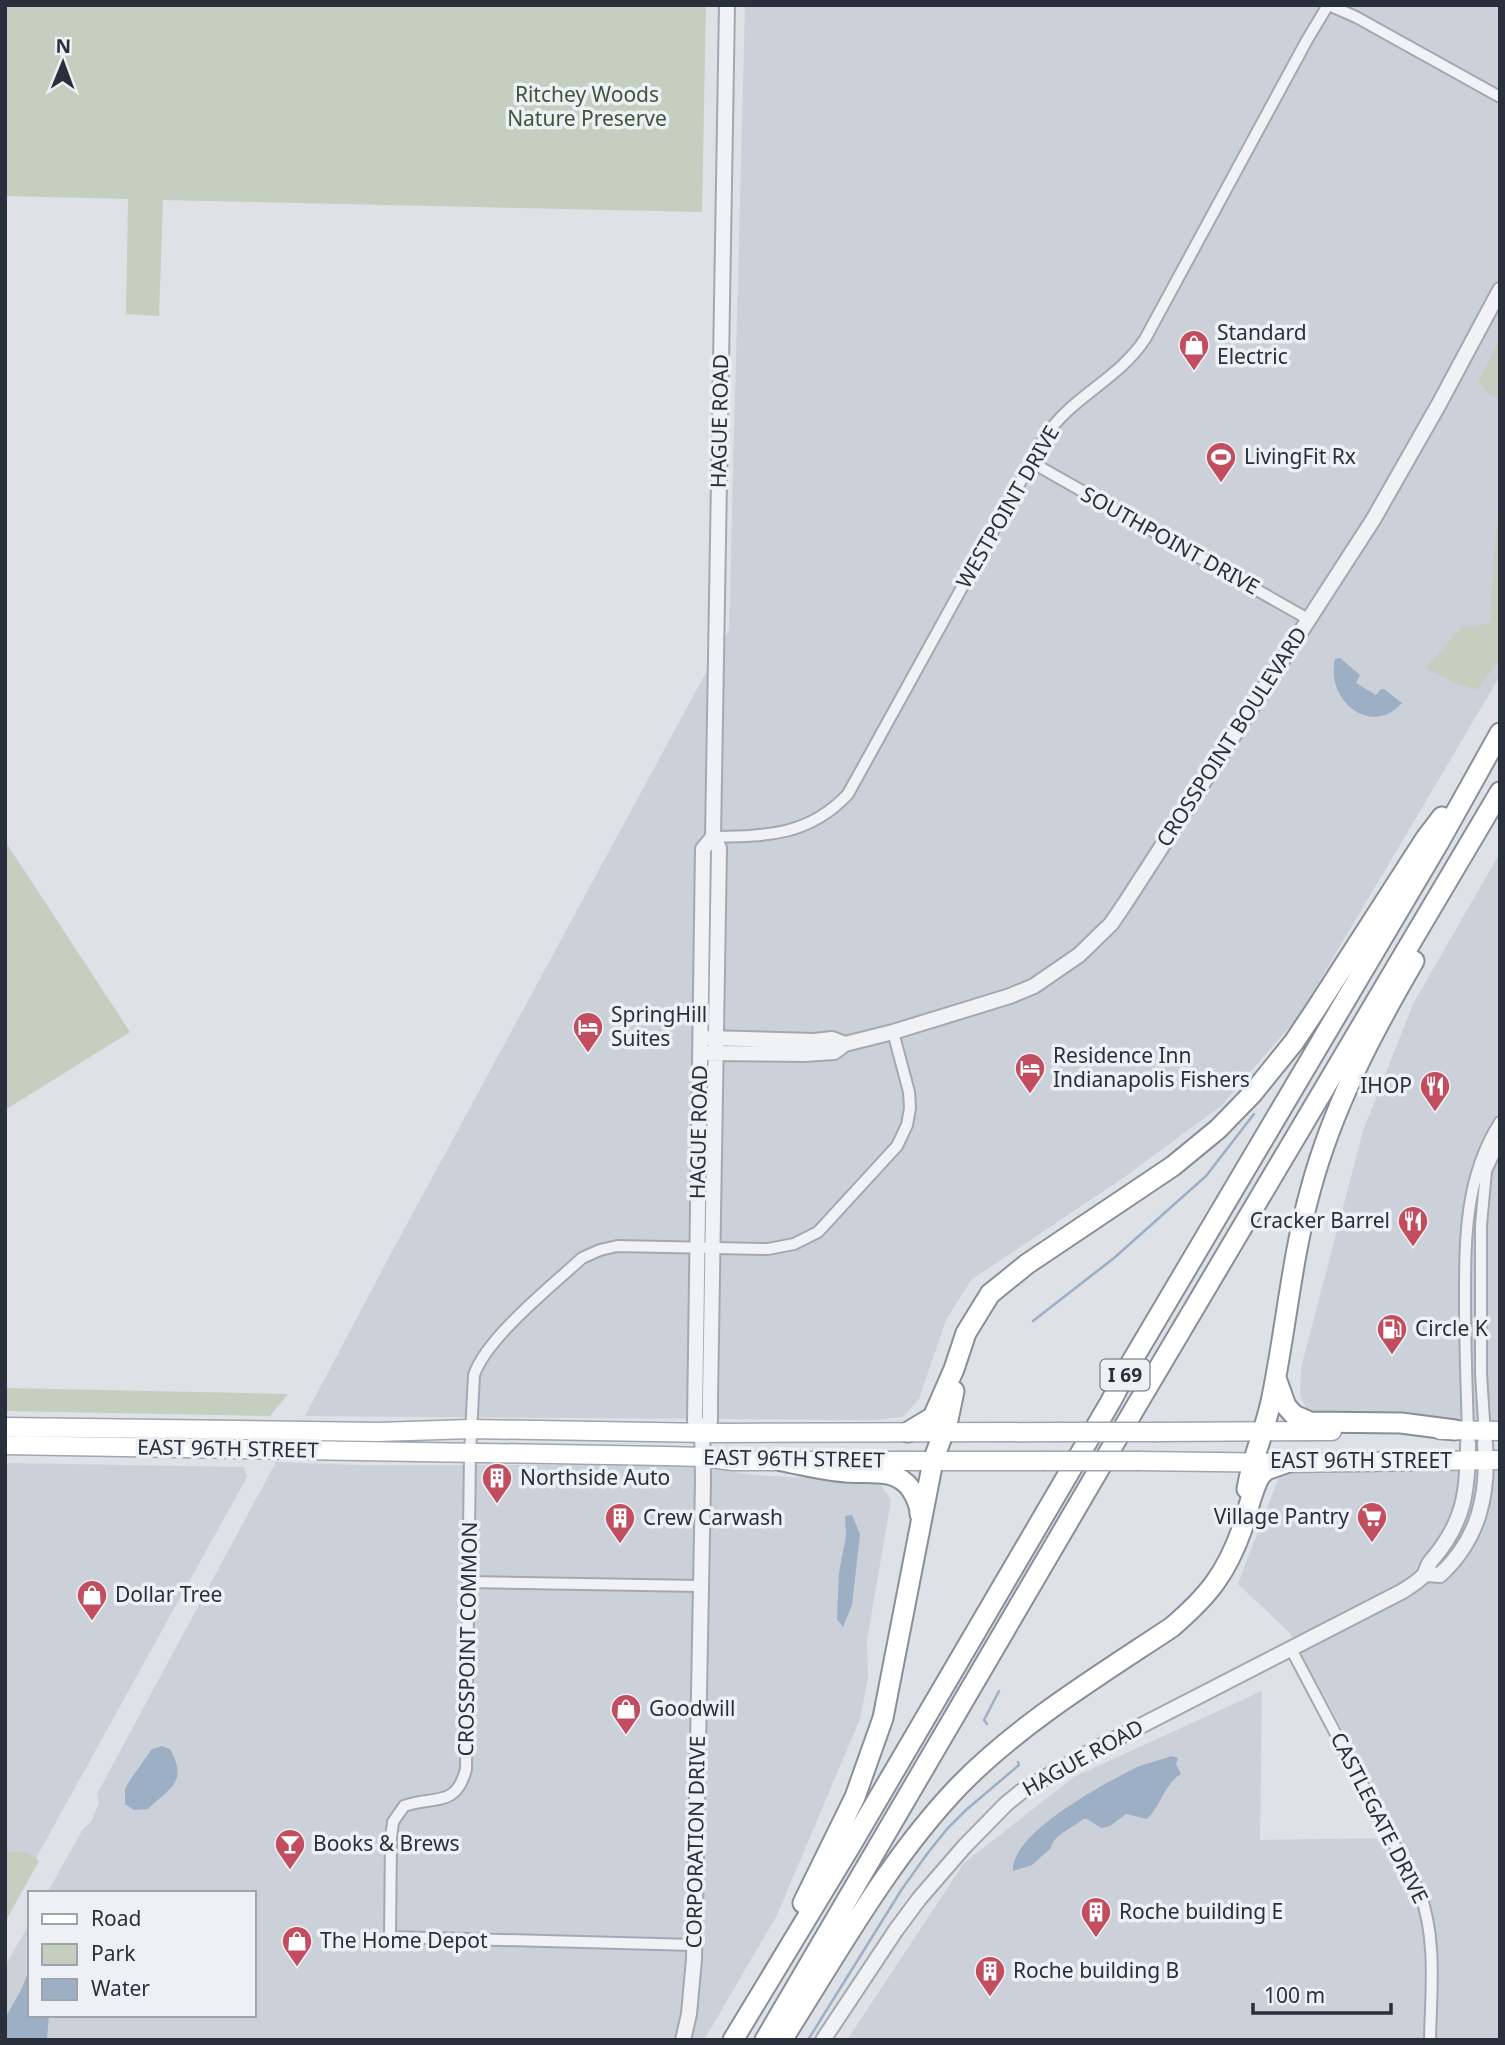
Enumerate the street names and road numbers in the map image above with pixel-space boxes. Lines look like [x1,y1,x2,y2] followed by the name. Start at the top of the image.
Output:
[704,354,734,488] street label: HAGUE ROAD
[949,420,1065,593] street label: WESTPOINT DRIVE
[1076,479,1265,601] street label: SOUTHPOINT DRIVE
[1149,621,1313,852] street label: CROSSPOINT BOULEVARD
[683,1065,713,1199] street label: HAGUE ROAD
[1100,1359,1150,1390] road number: I 69
[137,1432,319,1464] street label: EAST 96TH STREET
[703,1442,885,1474] street label: EAST 96TH STREET
[1270,1446,1452,1474] street label: EAST 96TH STREET
[451,1521,483,1757] street label: CROSSPOINT COMMON
[1017,1712,1148,1802] street label: HAGUE ROAD
[1325,1727,1435,1908] street label: CASTLEGATE DRIVE
[679,1735,711,1949] street label: CORPORATION DRIVE

